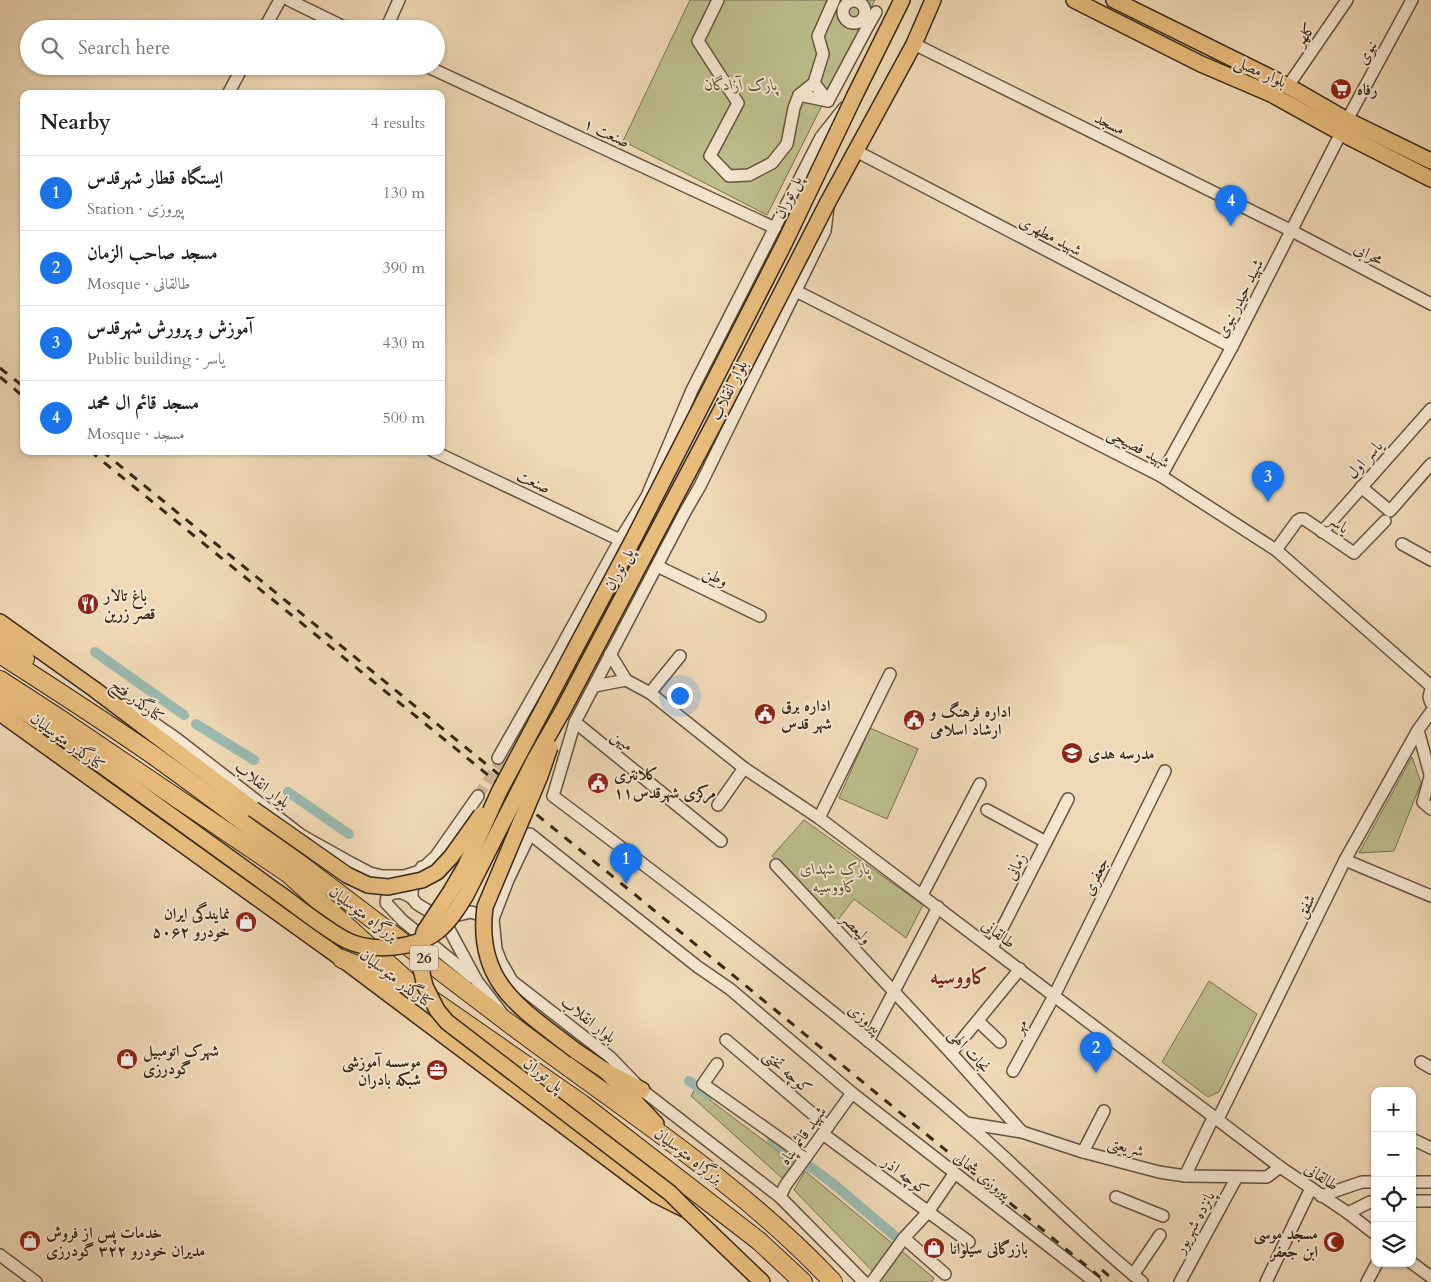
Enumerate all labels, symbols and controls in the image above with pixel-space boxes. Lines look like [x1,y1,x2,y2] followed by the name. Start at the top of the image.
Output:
[1288,18,1321,52] street label: کلهر
[20,20,445,75] search box
[38,34,66,62] icon: search
[78,35,170,61] text: Search here
[1351,36,1383,69] street label: نبوی
[1231,51,1290,93] street label: بلوار مصلی
[704,74,780,96] park label: پارک آزادگان
[1329,77,1353,101] supermarket icon: رفاه
[1357,79,1378,101] place label: رفاه
[1091,107,1128,141] street label: مسجد
[40,108,111,137] text: Nearby
[371,112,425,134] text: 4 results
[580,113,633,153] street label: صنعت ۱
[87,165,223,191] text: ایستگاه قطار شهرقدس
[768,171,808,223] street label: پل توران
[52,182,60,204] text: 1
[383,182,425,204] text: 130 m
[1215,185,1247,226] pin: 4
[87,198,184,220] text: Station · پیروزی
[1016,210,1086,261] street label: شهید مطهری
[1350,237,1387,271] street label: محرابی
[87,240,218,266] text: مسجد صاحب الزمان
[1211,255,1269,342] street label: شهید حیدر نبوی
[52,257,60,279] text: 2
[383,257,425,279] text: 390 m
[87,273,190,295] text: Mosque · طالقانی
[87,315,253,341] text: آموزش و پرورش شهرقدس
[52,332,60,354] text: 3
[383,332,425,354] text: 430 m
[87,348,225,370] text: Public building · یاسر
[705,356,753,424] street label: بلوار انقلاب
[87,390,199,416] text: مسجد قائم ال محمد
[52,407,60,429] text: 4
[383,407,425,429] text: 500 m
[1103,422,1174,474] street label: شهید فصیحی
[87,423,185,445] text: Mosque · مسجد
[1342,435,1389,484] street label: یاسر اول
[1252,461,1284,502] pin: 3
[513,465,554,499] street label: صنعت
[1322,508,1354,539] street label: یاسر
[599,544,640,595] street label: پل توران
[699,561,732,592] street label: وطن
[102,585,156,625] place label: باغ تالار قصر زرین
[76,592,100,616] restaurant icon: باغ تالار قصر زرین
[105,673,169,730] street label: کنارگذر فتح
[667,683,693,709] your location
[781,695,832,735] place label: اداره برق شهر قدس
[928,701,1011,741] place label: اداره فرهنگ و ارشاد اسلامی
[753,702,777,726] public building icon: اداره برق شهر قدس
[26,707,110,776] street label: کنارگذر متوسلیان
[902,708,926,732] public building icon: اداره فرهنگ و ارشاد اسلامی
[606,725,638,757] street label: میهن
[1060,741,1084,765] school or university icon: مدرسه هدی
[1088,743,1155,765] place label: مدرسه هدی
[230,756,295,813] street label: بلوار انقلاب
[614,764,716,804] place label: کلانتری ۱۱مرکزی شهرقدس
[586,771,610,795] public building icon: کلانتری ۱۱مرکزی شهرقدس
[610,843,642,884] pin: 1
[1000,849,1032,884] street label: زمانی
[1077,854,1115,899] street label: جعفری
[800,858,872,898] park label: پارک شهدای کاووسیه
[324,881,403,947] street label: بزرگراه متوسلیان
[1291,890,1321,922] street label: شفق
[152,901,230,943] place label: نمایندگی ایران خودرو ۵۰۶۲
[835,907,877,949] street label: ولیعصر
[234,910,258,934] shop icon: نمایندگی ایران خودرو ۵۰۶۲
[977,914,1020,954] street label: طالقانی
[355,943,438,1014] street label: کنارگذر متوسلیان
[410,946,438,970] road number: 26
[930,963,988,992] district label: کاووسیه
[556,991,621,1048] street label: بلوار انقلاب
[843,999,886,1040] street label: پیروزی
[1006,1015,1033,1040] street label: مهر
[943,1023,995,1078] street label: نجات الهی
[1080,1032,1112,1073] pin: 2
[143,1040,219,1080] place label: شهرک اتومبیل گودرزی
[758,1044,816,1099] street label: کوچه تختی
[115,1047,139,1071] shop icon: شهرک اتومبیل گودرزی
[342,1051,421,1091] place label: موسسه آموزشی شبکه بادران
[519,1052,569,1098] street label: پل توران
[425,1058,449,1082] office icon: موسسه آموزشی شبکه بادران
[1371,1087,1416,1267] map controls
[1371,1087,1416,1132] button: +
[774,1102,834,1171] street label: شهید قائم پناه
[649,1123,728,1189] street label: بزرگراه متوسلیان
[1105,1132,1146,1162] street label: شریعتی
[1371,1132,1416,1177] button: −
[949,1146,1016,1206] street label: پیروزی شمالی
[876,1150,933,1201] street label: کوچه اذر
[1300,1157,1343,1196] street label: طالقانی
[1371,1177,1416,1222] button: locate
[1168,1186,1221,1259] street label: پانزده شهریور
[46,1222,205,1262] place label: خدمات پس از فروش مدیران خودرو ۳۲۲ گودرزی
[1371,1222,1416,1267] button: layers
[1253,1223,1318,1263] place label: مسجد موسی ابن جعفر
[18,1229,42,1253] shop icon: خدمات پس از فروش مدیران خودرو ۳۲۲ گودرزی
[1322,1230,1346,1254] mosque icon: مسجد موسی ابن جعفر
[922,1236,946,1260] shop icon: بازرگانی سیلوانا
[950,1238,1028,1260] place label: بازرگانی سیلوانا

